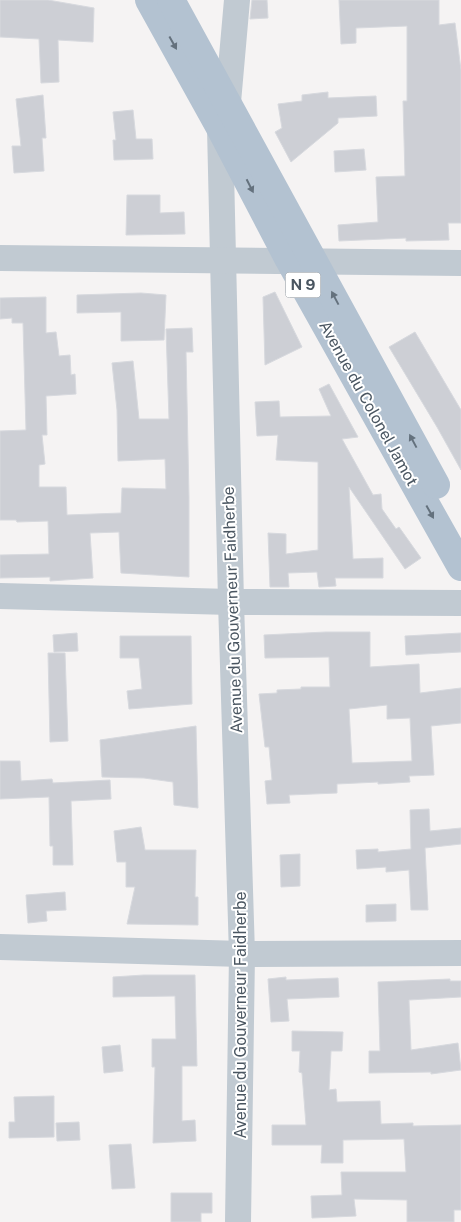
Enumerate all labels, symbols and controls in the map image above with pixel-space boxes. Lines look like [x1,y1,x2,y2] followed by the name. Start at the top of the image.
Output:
[169,35,177,50] one-way arrow
[246,178,254,193] one-way arrow
[286,272,320,298] road number: N 9
[331,291,339,306] one-way arrow
[315,317,422,489] street label: Avenue du Colonel Jamot
[409,434,417,449] one-way arrow
[219,486,246,734] street label: Avenue du Gouverneur Faidherbe
[426,504,434,519] one-way arrow
[231,891,250,1139] street label: Avenue du Gouverneur Faidherbe

